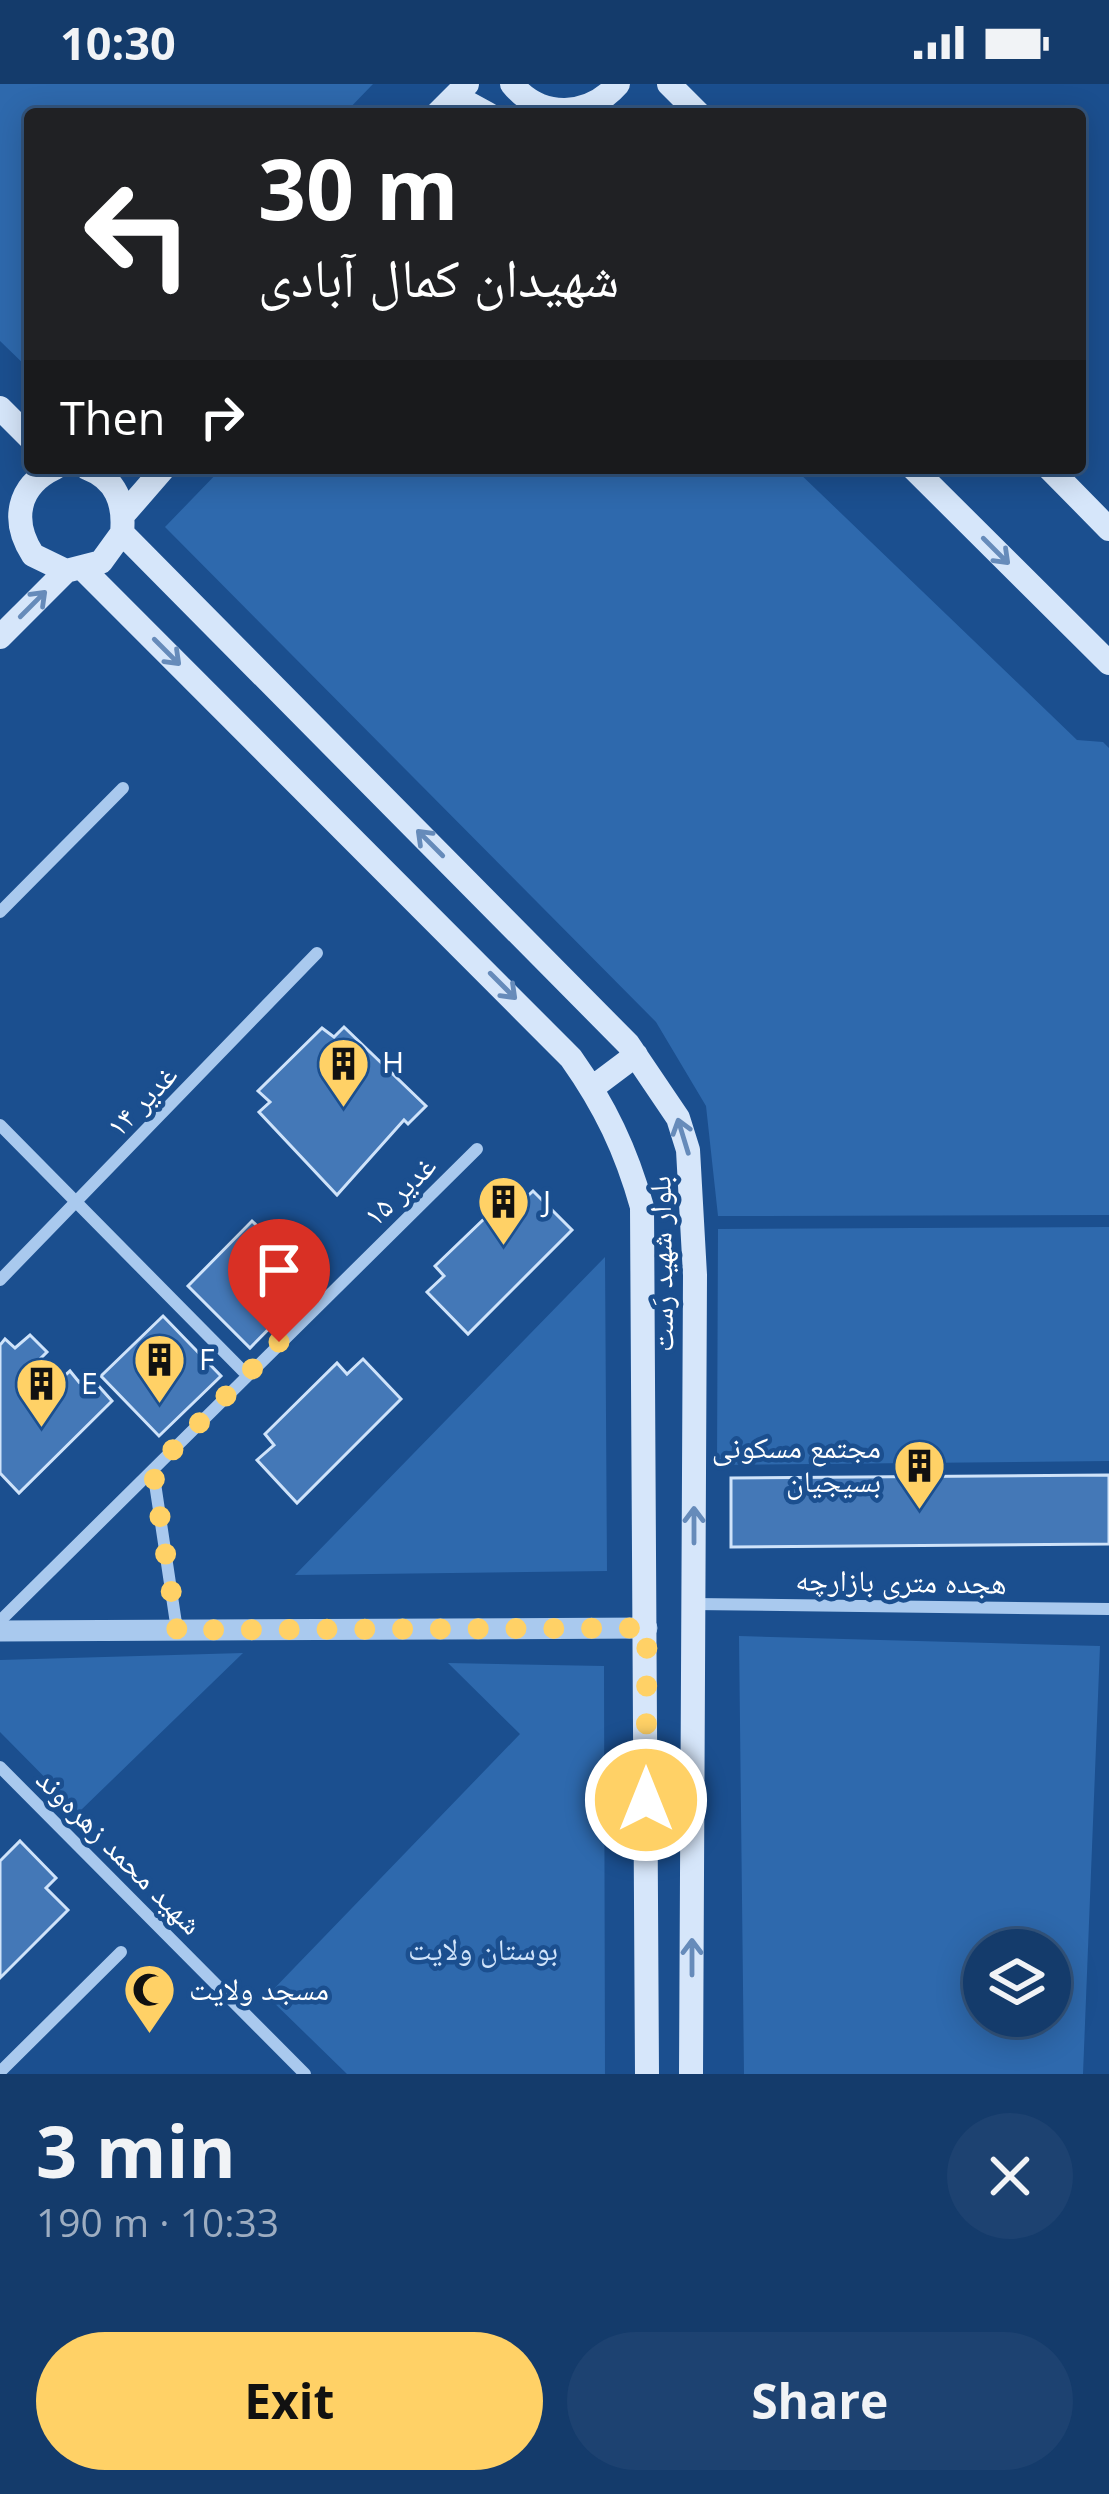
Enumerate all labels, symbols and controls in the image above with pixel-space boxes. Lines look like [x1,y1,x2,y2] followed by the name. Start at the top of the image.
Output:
[60,12,176,73] text: 10:30
[258,130,458,245] text: 30 m
[60,156,216,312] icon: left
[258,239,619,313] text: شهیدان کمال آبادی
[189,384,255,450] icon: right
[60,387,165,448] text: Then
[981,536,1010,564] one-way arrow
[18,590,47,619] one-way arrow
[152,638,181,666] one-way arrow
[416,829,445,858] one-way arrow
[488,972,517,1000] one-way arrow
[315,1035,371,1109] building icon: H
[382,1041,404,1082] place label: H
[96,1055,186,1145] street label: غدیر ۱۴
[671,1118,693,1156] one-way arrow
[354,1145,444,1235] street label: غدیر ۱۵
[476,1174,532,1248] building icon: J
[638,1176,683,1352] street label: بلوار شهید رَست
[540,1180,551,1221] place label: J
[228,1219,330,1342] pin
[246,1237,312,1303] icon: arrive
[132,1332,188,1406] building icon: F
[199,1338,214,1379] place label: F
[14,1356,70,1430] building icon: E
[81,1362,98,1403] place label: E
[712,1426,881,1501] place label: مجتمع مسکونی بسیجیان
[892,1437,948,1511] building icon: مجتمع مسکونی بسیجیان
[683,1506,705,1545] one-way arrow
[795,1558,1007,1603] street label: هجده متری بازارچه
[583,1737,709,1863] position arrow
[28,1759,212,1943] street label: شهید محمد زهره‌وند
[408,1928,558,1969] park label: بوستان ولایت
[963,1929,1071,2037] map controls
[963,1929,1071,2037] button: layers
[681,1938,703,1977] one-way arrow
[122,1962,178,2036] mosque icon: مسجد ولایت
[189,1968,329,2009] place label: مسجد ولایت
[36,2101,236,2199] text: 3 min
[947,2113,1073,2239] button: close
[36,2195,279,2248] text: 190 m · 10:33
[36,2332,543,2470] button: Exit
[567,2332,1073,2470] button: Share

